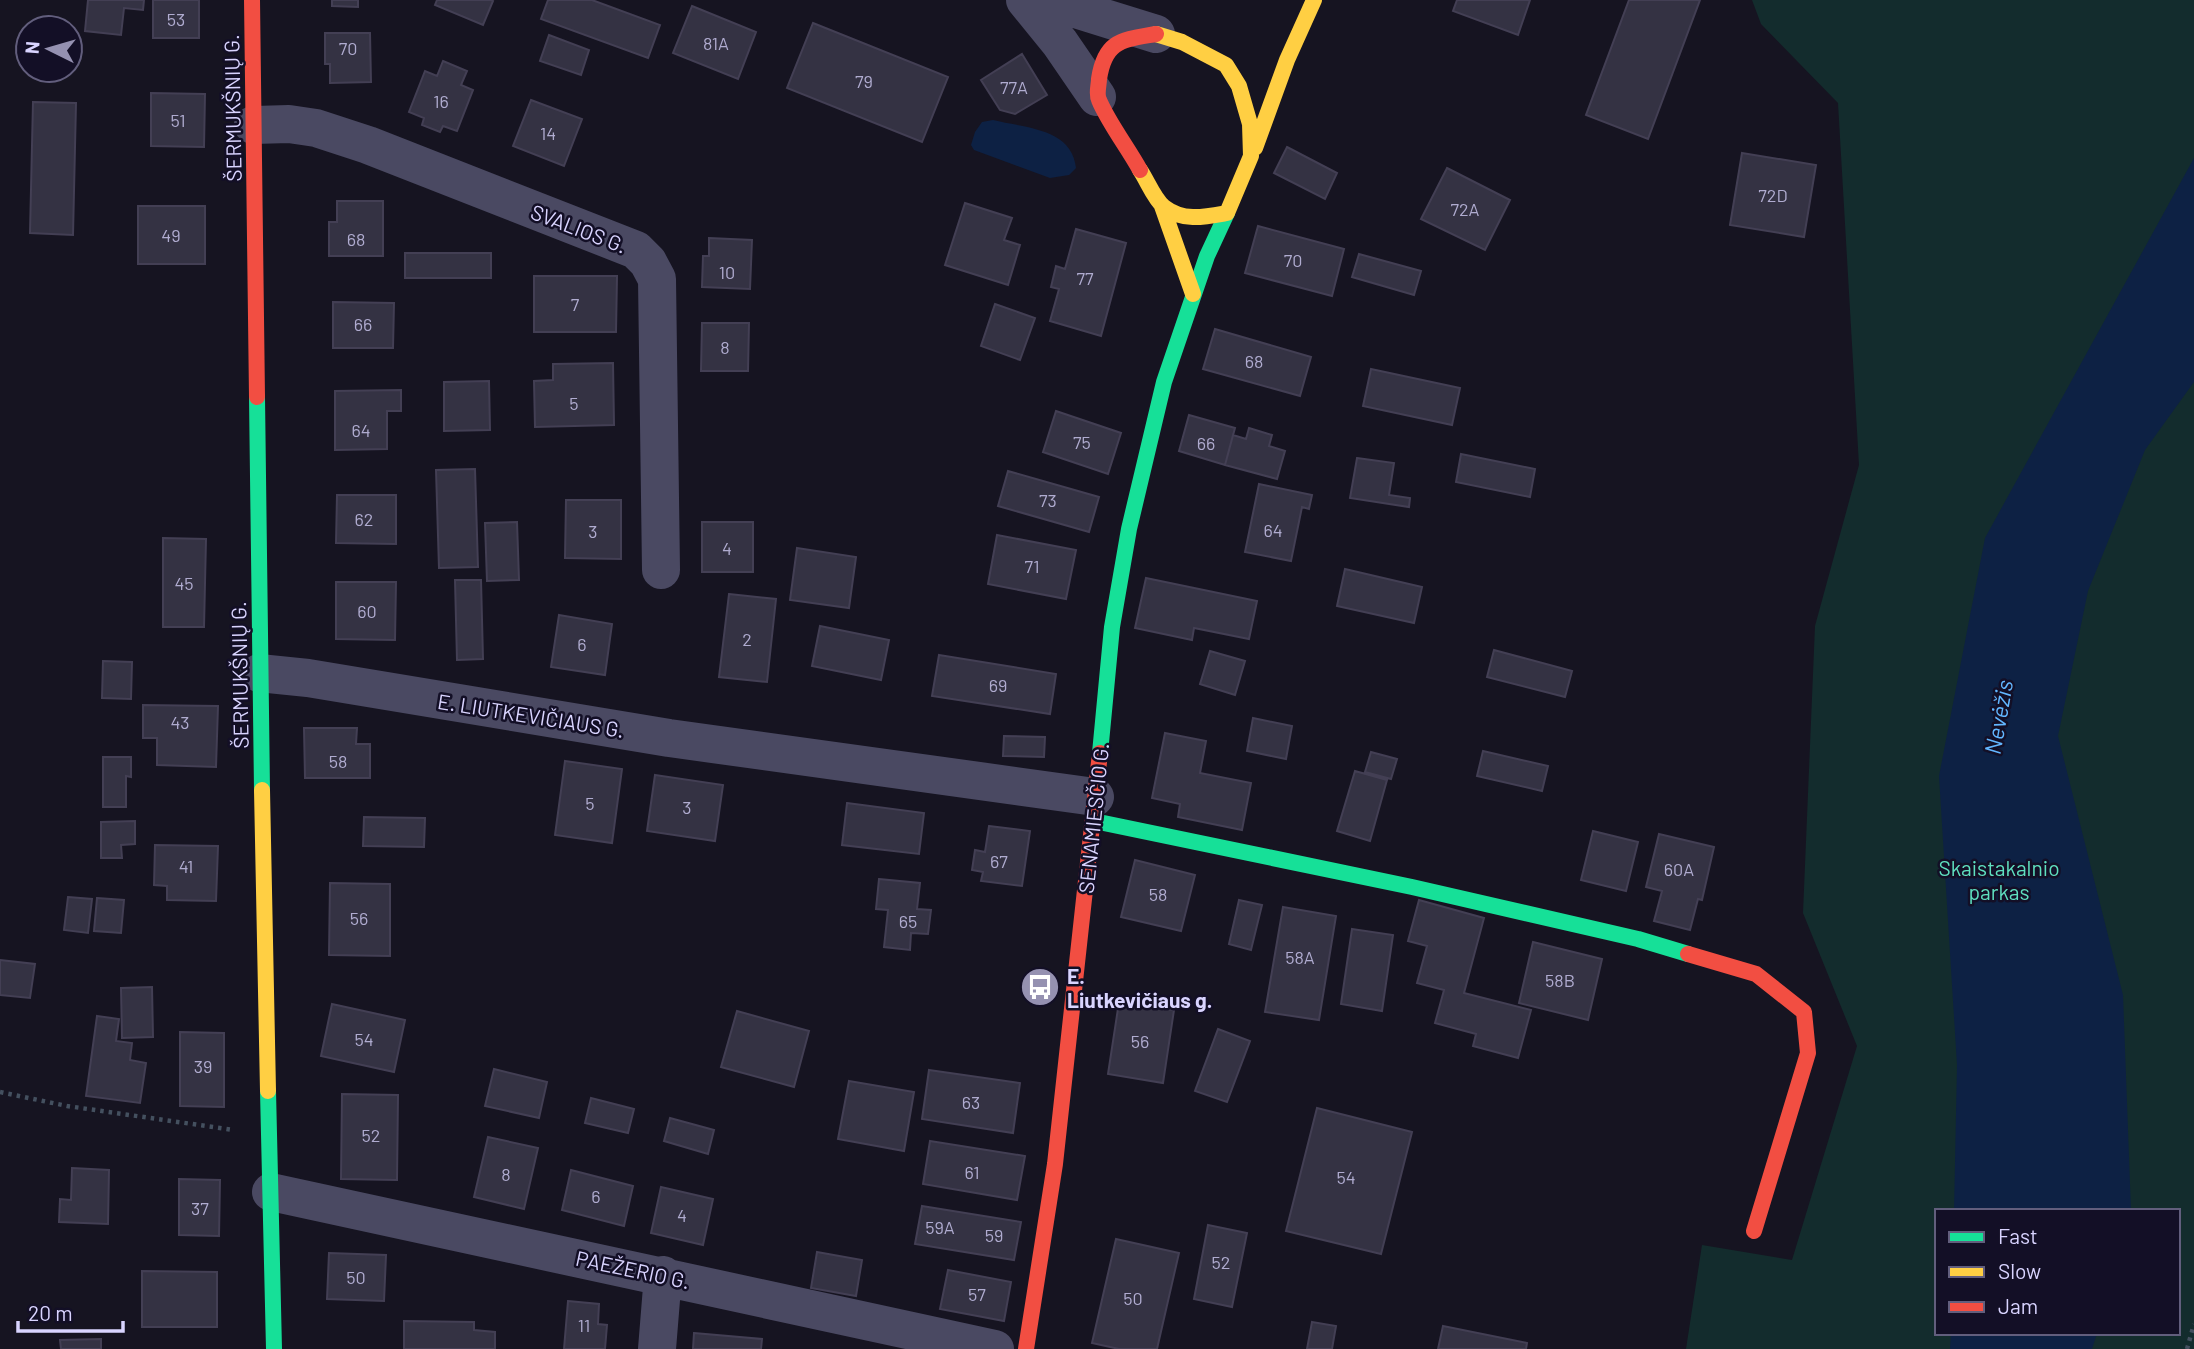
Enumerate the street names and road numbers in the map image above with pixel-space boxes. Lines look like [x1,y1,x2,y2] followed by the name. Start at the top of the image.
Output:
[218,34,246,182] street label: ŠERMUKŠNIŲ G.
[528,198,630,258] street label: SVALIOS G.
[225,601,253,749] street label: ŠERMUKŠNIŲ G.
[436,688,626,742] street label: E. LIUTKEVIČIAUS G.
[1073,741,1113,895] street label: SENAMIESČIO G.
[574,1245,692,1293] street label: PAEŽERIO G.

